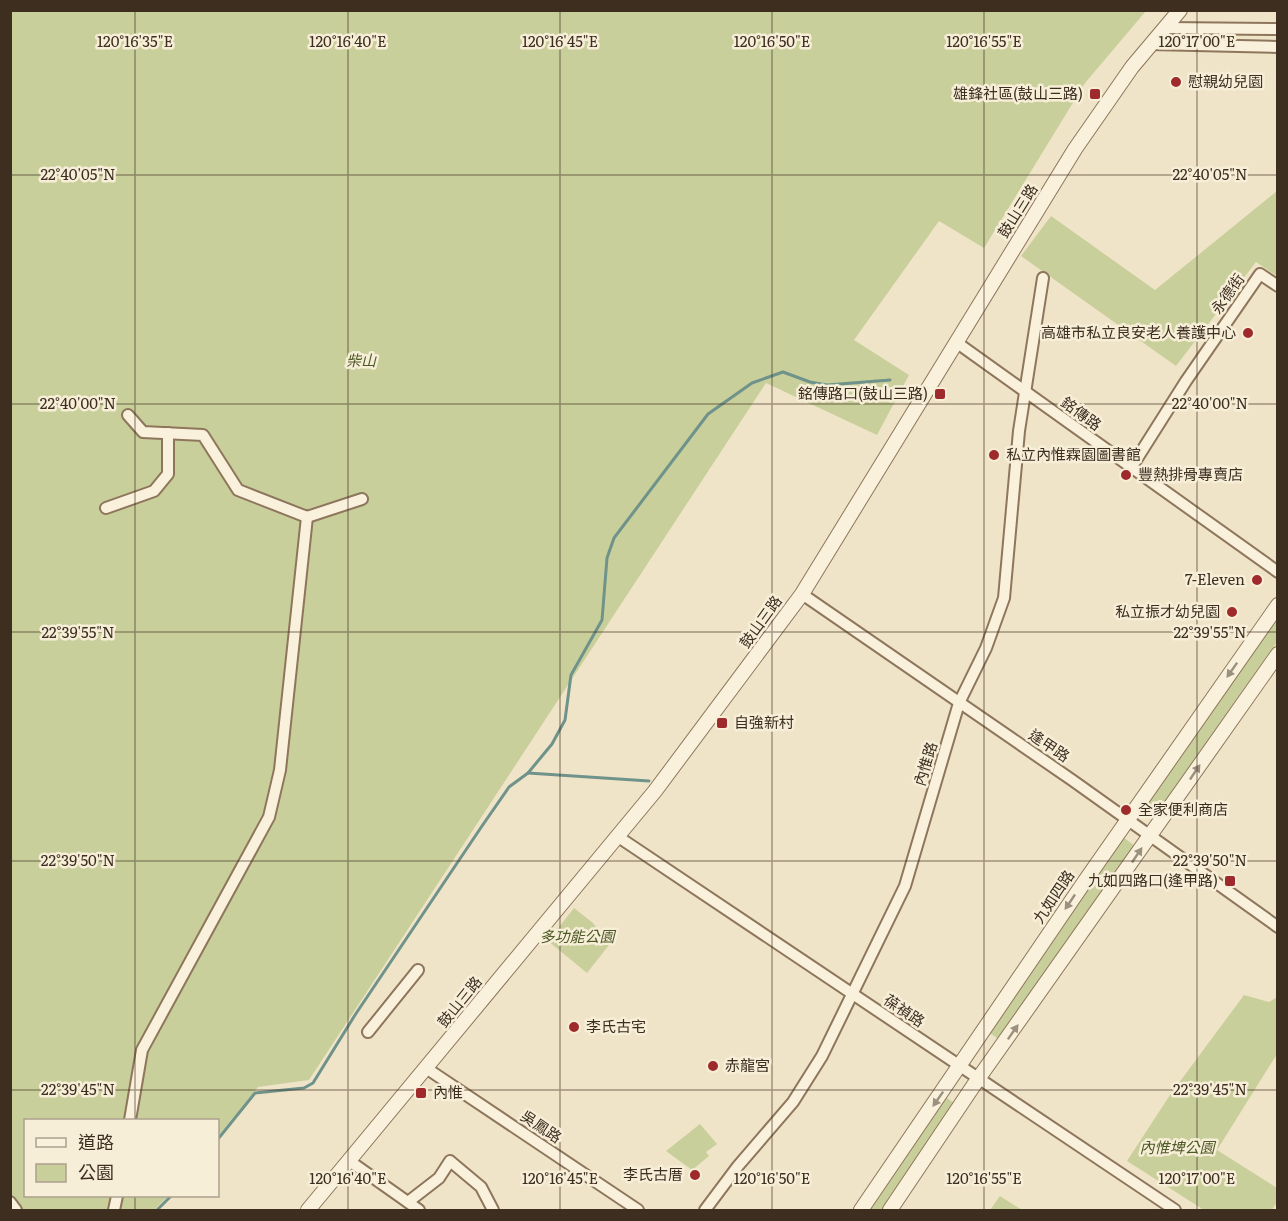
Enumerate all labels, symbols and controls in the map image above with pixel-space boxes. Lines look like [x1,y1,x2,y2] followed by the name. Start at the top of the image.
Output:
[97,29,173,52] text: 120°16'35"E
[309,29,387,52] text: 120°16'40"E
[522,29,598,52] text: 120°16'45"E
[734,29,810,52] text: 120°16'50"E
[946,29,1022,52] text: 120°16'55"E
[1159,29,1235,52] text: 120°17'00"E
[1188,69,1263,92] place label: 慰親幼兒園
[1169,75,1183,89] marker: 慰親幼兒園
[953,81,1083,104] place label: 雄鋒社區(鼓山三路)
[1088,87,1102,101] marker: 雄鋒社區(鼓山三路)
[40,162,116,185] text: 22°40'05"N
[1172,162,1248,185] text: 22°40'05"N
[991,179,1042,242] street label: 鼓山三路
[1204,268,1249,318] street label: 永德街
[1041,320,1236,343] place label: 高雄市私立良安老人養護中心
[1241,326,1255,340] marker: 高雄市私立良安老人養護中心
[346,348,377,371] park label: 柴山
[798,381,928,404] place label: 銘傳路口(鼓山三路)
[933,387,947,401] marker: 銘傳路口(鼓山三路)
[1057,390,1107,435] street label: 銘傳路
[40,391,116,414] text: 22°40'00"N
[1172,391,1248,414] text: 22°40'00"N
[1006,442,1141,465] place label: 私立內惟霖園圖書館
[987,448,1001,462] marker: 私立內惟霖園圖書館
[1138,462,1243,485] place label: 豐熱排骨專賣店
[1119,468,1133,482] marker: 豐熱排骨專賣店
[1185,567,1245,590] place label: 7-Eleven
[1250,573,1264,587] marker: 7-Eleven
[733,590,787,652] street label: 鼓山三路
[1115,599,1220,622] place label: 私立振才幼兒園
[1225,605,1239,619] marker: 私立振才幼兒園
[41,620,115,643] text: 22°39'55"N
[1173,620,1247,643] text: 22°39'55"N
[1227,662,1238,678] one-way arrow
[734,710,794,733] place label: 自強新村
[715,716,729,730] marker: 自強新村
[1025,723,1075,767] street label: 逢甲路
[907,739,942,788] street label: 內惟路
[1189,765,1201,781] one-way arrow
[1138,797,1228,820] place label: 全家便利商店
[1119,803,1133,817] marker: 全家便利商店
[41,848,115,871] text: 22°39'50"N
[1131,848,1143,864] one-way arrow
[1173,848,1247,871] text: 22°39'50"N
[1026,865,1079,927] street label: 九如四路
[1088,868,1218,891] place label: 九如四路口(逢甲路)
[1223,874,1237,888] marker: 九如四路口(逢甲路)
[1065,894,1076,910] one-way arrow
[539,924,616,947] park label: 多功能公園
[431,970,487,1032] street label: 鼓山三路
[880,988,930,1032] street label: 葆禎路
[586,1014,646,1037] place label: 李氏古宅
[567,1020,581,1034] marker: 李氏古宅
[1007,1024,1018,1040] one-way arrow
[725,1053,770,1076] place label: 赤龍宮
[706,1059,720,1073] marker: 赤龍宮
[41,1077,115,1100] text: 22°39'45"N
[1173,1077,1247,1100] text: 22°39'45"N
[433,1080,463,1103] place label: 內惟
[414,1086,428,1100] marker: 內惟
[932,1090,944,1106] one-way arrow
[517,1104,567,1148] street label: 吳鳳路
[24,1119,219,1197] legend
[78,1128,114,1155] text: 道路
[1139,1135,1216,1158] park label: 內惟埤公園
[78,1158,114,1185] text: 公園
[623,1162,683,1185] place label: 李氏古厝
[309,1166,387,1189] text: 120°16'40"E
[522,1166,598,1189] text: 120°16'45"E
[734,1166,810,1189] text: 120°16'50"E
[946,1166,1022,1189] text: 120°16'55"E
[1159,1166,1235,1189] text: 120°17'00"E
[688,1168,702,1182] marker: 李氏古厝

